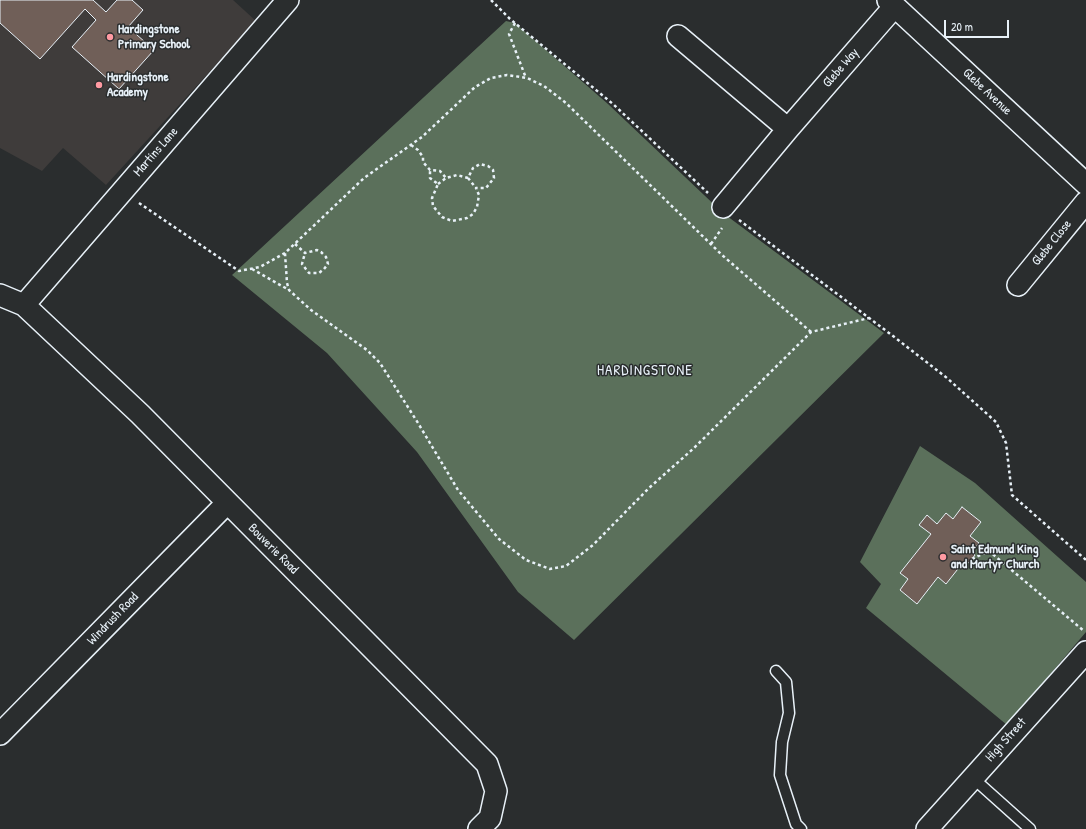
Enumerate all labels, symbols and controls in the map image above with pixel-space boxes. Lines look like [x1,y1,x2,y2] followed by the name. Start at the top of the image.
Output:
[946,12,1011,38] scale bar
[951,18,973,35] text: 20 m
[118,22,190,53] place label: Hardingstone Primary School
[105,32,115,42] marker: Hardingstone Primary School
[820,45,862,91] street label: Glebe Way
[959,65,1015,119] street label: Glebe Avenue
[107,70,169,101] place label: Hardingstone Academy
[94,80,104,90] marker: Hardingstone Academy
[130,124,182,180] street label: Martins Lane
[1029,217,1075,269] street label: Glebe Close
[597,362,693,380] district label: HARDINGSTONE
[245,521,301,577] street label: Bouverie Road
[951,542,1039,573] place label: Saint Edmund King and Martyr Church
[938,552,948,562] marker: Saint Edmund King and Martyr Church
[84,590,142,648] street label: Windrush Road
[982,715,1030,765] street label: High Street

